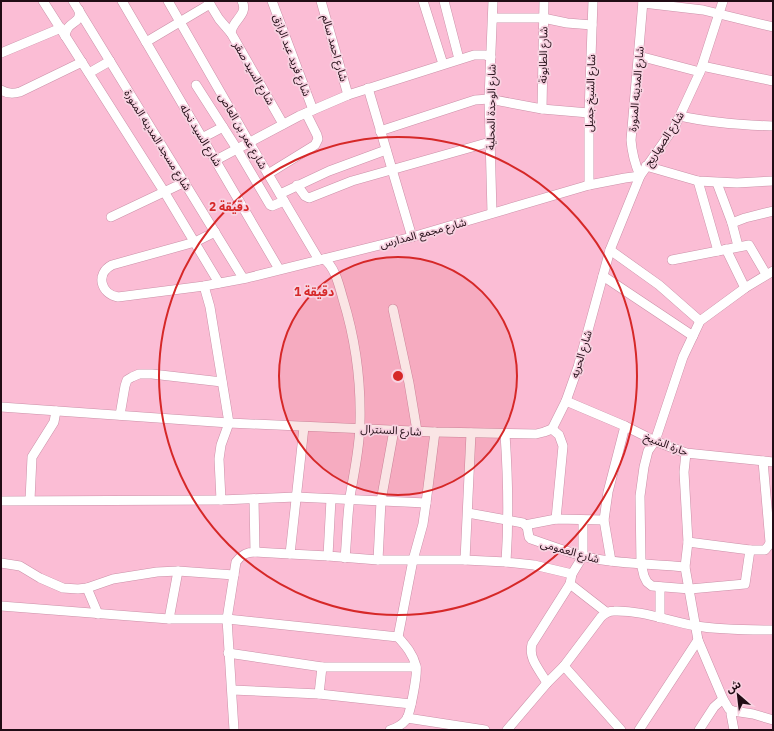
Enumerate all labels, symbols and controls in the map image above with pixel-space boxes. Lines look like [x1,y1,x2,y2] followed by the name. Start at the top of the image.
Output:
[269,12,314,99] street label: شارع فريد عبد الرازق
[317,13,351,84] street label: شارع احمد سالم
[536,26,552,84] street label: شارع الطابونة
[229,38,278,108] street label: شارع السيد صقر
[625,45,648,132] street label: شارع المدينه المنورة
[582,54,599,132] street label: شارع الشيخ جميل
[483,64,500,150] street label: شارع الوحدة المحلية
[120,87,195,194] street label: شارع مسجد المدينه المنورة
[215,91,271,172] street label: شارع عمر بن العاص
[176,101,225,169] street label: شارع السيد نحله
[641,109,688,170] street label: شارع الصهاريج
[209,199,249,214] text: 2 دقيقة
[378,215,468,252] street label: شارع مجمع المدارس
[294,284,334,299] text: 1 دقيقة
[567,328,596,380] street label: شارع الحريه
[391,369,405,383] centre of rings
[360,421,422,440] street label: شارع السنترال
[641,429,691,460] street label: حارة الشيخ
[539,536,601,567] street label: شارع العمومى
[718,675,758,715] north arrow
[723,676,743,696] text: ش

